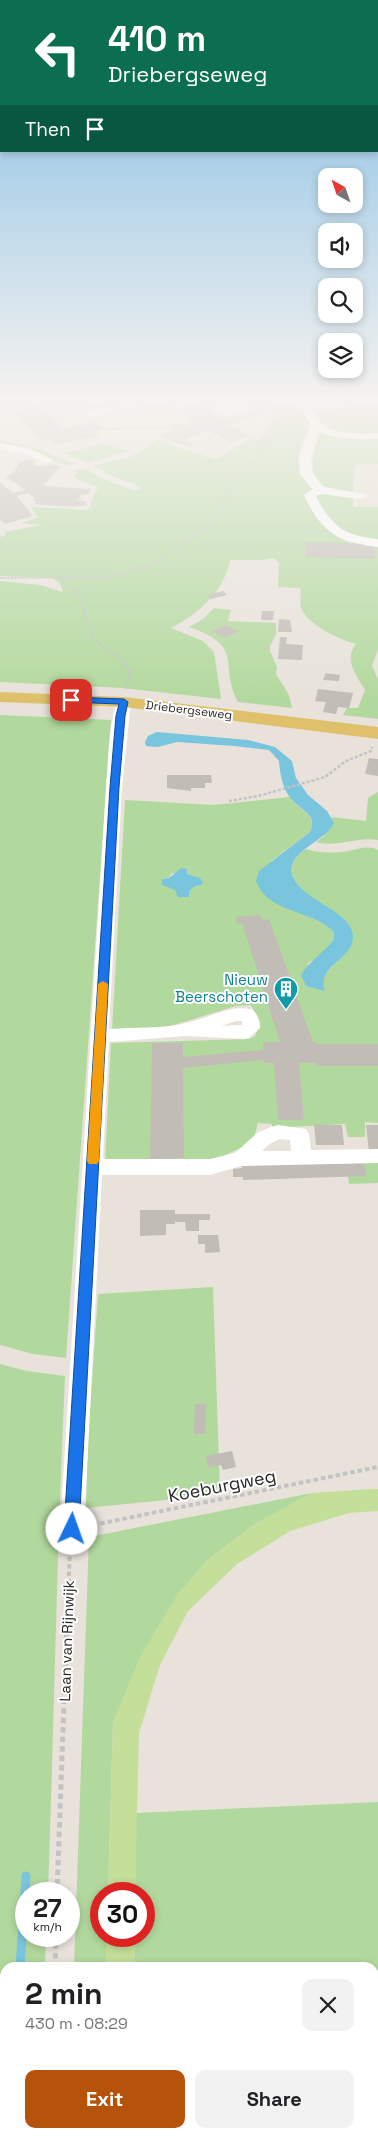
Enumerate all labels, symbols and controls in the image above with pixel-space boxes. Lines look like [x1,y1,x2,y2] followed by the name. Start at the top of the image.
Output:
[108,17,206,61] text: 410 m
[25,20,90,85] icon: left
[108,60,267,88] text: Driebergseweg
[81,115,109,143] icon: arrive
[25,117,71,142] text: Then
[318,168,362,212] north arrow
[318,168,363,378] map controls
[318,223,363,268] button: sound
[318,278,363,323] button: search
[318,333,363,378] button: layers
[50,679,92,721] pin
[57,686,85,714] icon: arrive
[145,697,233,723] street label: Driebergseweg
[175,970,268,1006] place label: Nieuw Beerschoten
[273,976,299,1010] building icon: Nieuw Beerschoten
[166,1464,278,1507] street label: Koeburgweg
[45,1502,97,1554] position arrow
[55,1580,78,1702] street label: Laan van Rijnwijk
[90,1882,155,1947] speed limit sign: 30
[33,1892,62,1924] text: 27
[33,1919,62,1935] text: km/h
[25,1974,103,2013] text: 2 min
[302,1979,354,2031] button: close
[25,2013,128,2034] text: 430 m · 08:29
[25,2070,185,2128] button: Exit
[195,2070,354,2128] button: Share

